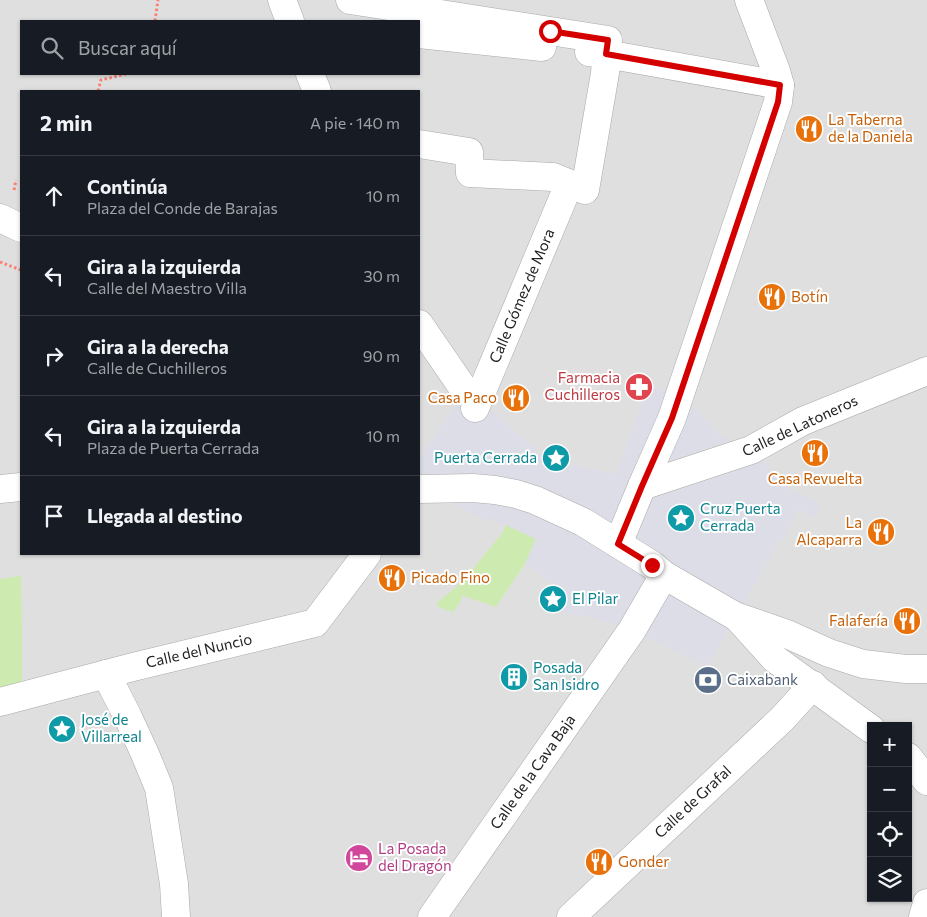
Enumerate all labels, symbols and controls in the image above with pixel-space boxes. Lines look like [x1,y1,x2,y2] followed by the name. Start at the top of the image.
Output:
[20,20,420,75] search box
[539,20,562,43] route start
[38,34,66,62] icon: search
[78,36,177,59] text: Buscar aquí
[40,110,92,135] text: 2 min
[828,110,913,145] place label: La Taberna de la Daniela
[310,113,400,132] text: A pie · 140 m
[794,114,824,144] restaurant icon: La Taberna de la Daniela
[87,175,168,198] text: Continúa
[40,182,68,210] icon: ahead
[366,186,400,205] text: 10 m
[87,198,278,217] text: Plaza del Conde de Barajas
[485,226,558,366] street label: Calle Gómez de Mora
[87,255,241,278] text: Gira a la izquierda
[40,262,68,290] icon: left
[363,266,400,285] text: 30 m
[87,278,247,297] text: Calle del Maestro Villa
[757,282,787,312] restaurant icon: Botín
[791,287,828,305] place label: Botín
[87,335,229,358] text: Gira a la derecha
[40,342,68,370] icon: right
[363,346,400,365] text: 90 m
[87,358,227,377] text: Calle de Cuchilleros
[545,368,620,403] place label: Farmacia Cuchilleros
[624,372,654,402] pharmacy icon: Farmacia Cuchilleros
[501,383,531,413] restaurant icon: Casa Paco
[428,388,497,406] place label: Casa Paco
[739,390,860,460] street label: Calle de Latoneros
[87,415,241,438] text: Gira a la izquierda
[40,422,68,450] icon: left
[366,426,400,445] text: 10 m
[87,438,259,457] text: Plaza de Puerta Cerrada
[800,438,830,468] restaurant icon: Casa Revuelta
[541,443,571,473] place icon: Puerta Cerrada
[434,448,537,466] place label: Puerta Cerrada
[768,469,862,487] place label: Casa Revuelta
[700,499,781,534] place label: Cruz Puerta Cerrada
[40,502,68,530] icon: arrive
[666,503,696,533] place icon: Cruz Puerta Cerrada
[87,504,243,527] text: Llegada al destino
[796,513,862,548] place label: La Alcaparra
[866,517,896,547] restaurant icon: La Alcaparra
[641,554,664,577] route end
[377,563,407,593] restaurant icon: Picado Fino
[411,568,490,586] place label: Picado Fino
[538,584,568,614] place icon: El Pilar
[572,589,619,607] place label: El Pilar
[892,606,922,636] restaurant icon: Falafería
[829,611,888,629] place label: Falafería
[144,629,254,671] street label: Calle del Nuncio
[533,658,599,693] place label: Posada San Isidro
[499,662,529,692] building icon: Posada San Isidro
[693,665,723,695] bank icon: Caixabank
[727,670,798,688] place label: Caixabank
[81,710,142,745] place label: José de Villarreal
[486,711,579,832] street label: Calle de la Cava Baja
[47,714,77,744] place icon: José de Villarreal
[867,722,912,902] map controls
[867,722,912,767] button: +
[650,761,734,841] street label: Calle de Grafal
[867,767,912,812] button: −
[867,812,912,857] button: locate
[378,839,452,874] place label: La Posada del Dragón
[344,843,374,873] hotel icon: La Posada del Dragón
[584,847,614,877] restaurant icon: Gonder
[618,852,669,870] place label: Gonder
[867,857,912,902] button: layers

